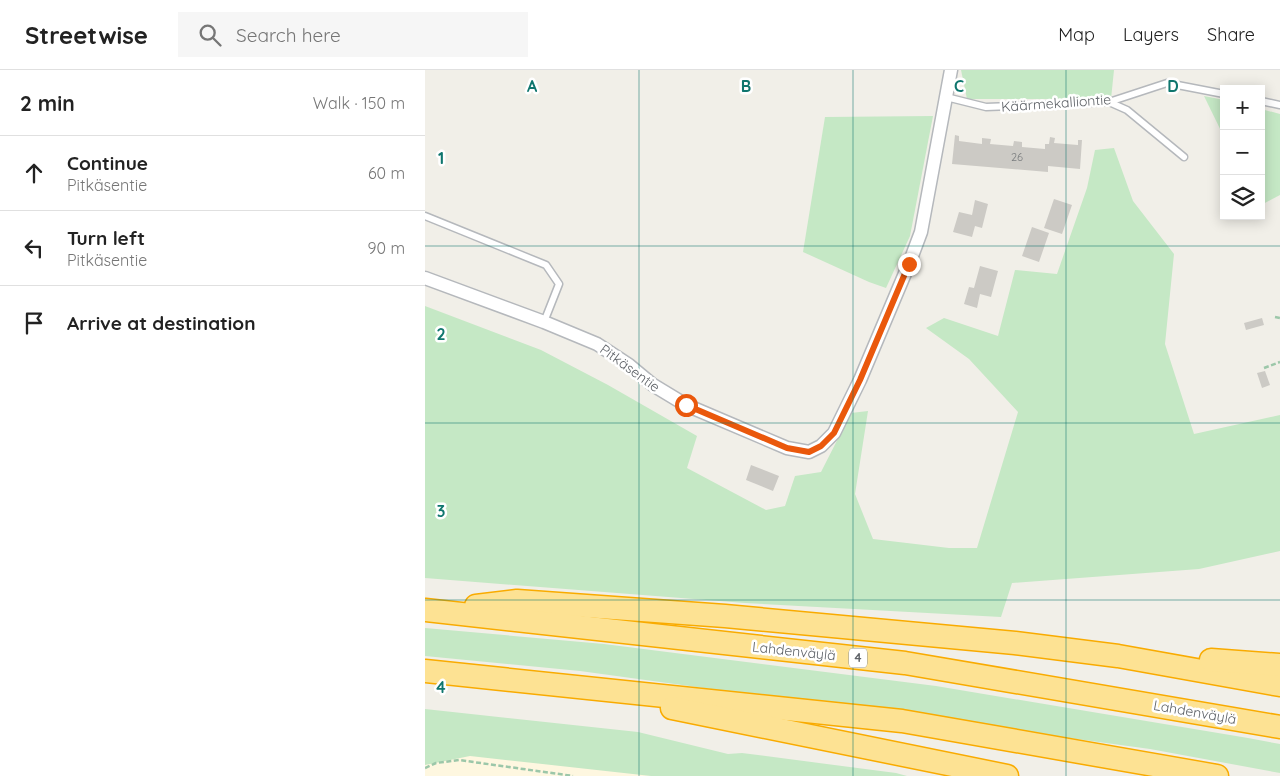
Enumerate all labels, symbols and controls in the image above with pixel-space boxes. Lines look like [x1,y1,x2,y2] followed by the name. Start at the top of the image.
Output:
[178,12,528,57] search box
[25,20,148,50] text: Streetwise
[196,21,224,49] icon: search
[236,23,341,47] text: Search here
[1058,23,1095,46] text: Map
[1123,23,1179,46] text: Layers
[1207,23,1255,46] text: Share
[527,76,538,96] text: A
[741,76,751,96] text: B
[954,76,964,96] text: C
[1167,76,1179,96] text: D
[1220,85,1265,220] map controls
[1220,85,1265,130] button: +
[20,90,75,116] text: 2 min
[1000,90,1112,116] street label: Käärmekalliontie
[313,93,405,113] text: Walk · 150 m
[1220,130,1265,175] button: −
[438,148,444,168] text: 1
[1011,150,1023,164] house number: 26
[67,151,148,175] text: Continue
[20,159,48,187] icon: ahead
[368,163,405,183] text: 60 m
[67,175,147,195] text: Pitkäsentie
[1220,175,1265,220] button: layers
[67,226,145,250] text: Turn left
[20,234,48,262] icon: left
[368,238,405,258] text: 90 m
[67,250,147,270] text: Pitkäsentie
[898,253,921,276] route end
[20,309,48,337] icon: arrive
[67,311,256,335] text: Arrive at destination
[436,324,446,344] text: 2
[596,340,664,396] street label: Pitkäsentie
[675,394,698,417] route start
[437,501,445,521] text: 3
[751,638,837,664] street label: Lahdenväylä
[849,648,867,668] road number: 4
[436,677,446,697] text: 4
[1152,696,1238,728] street label: Lahdenväylä

